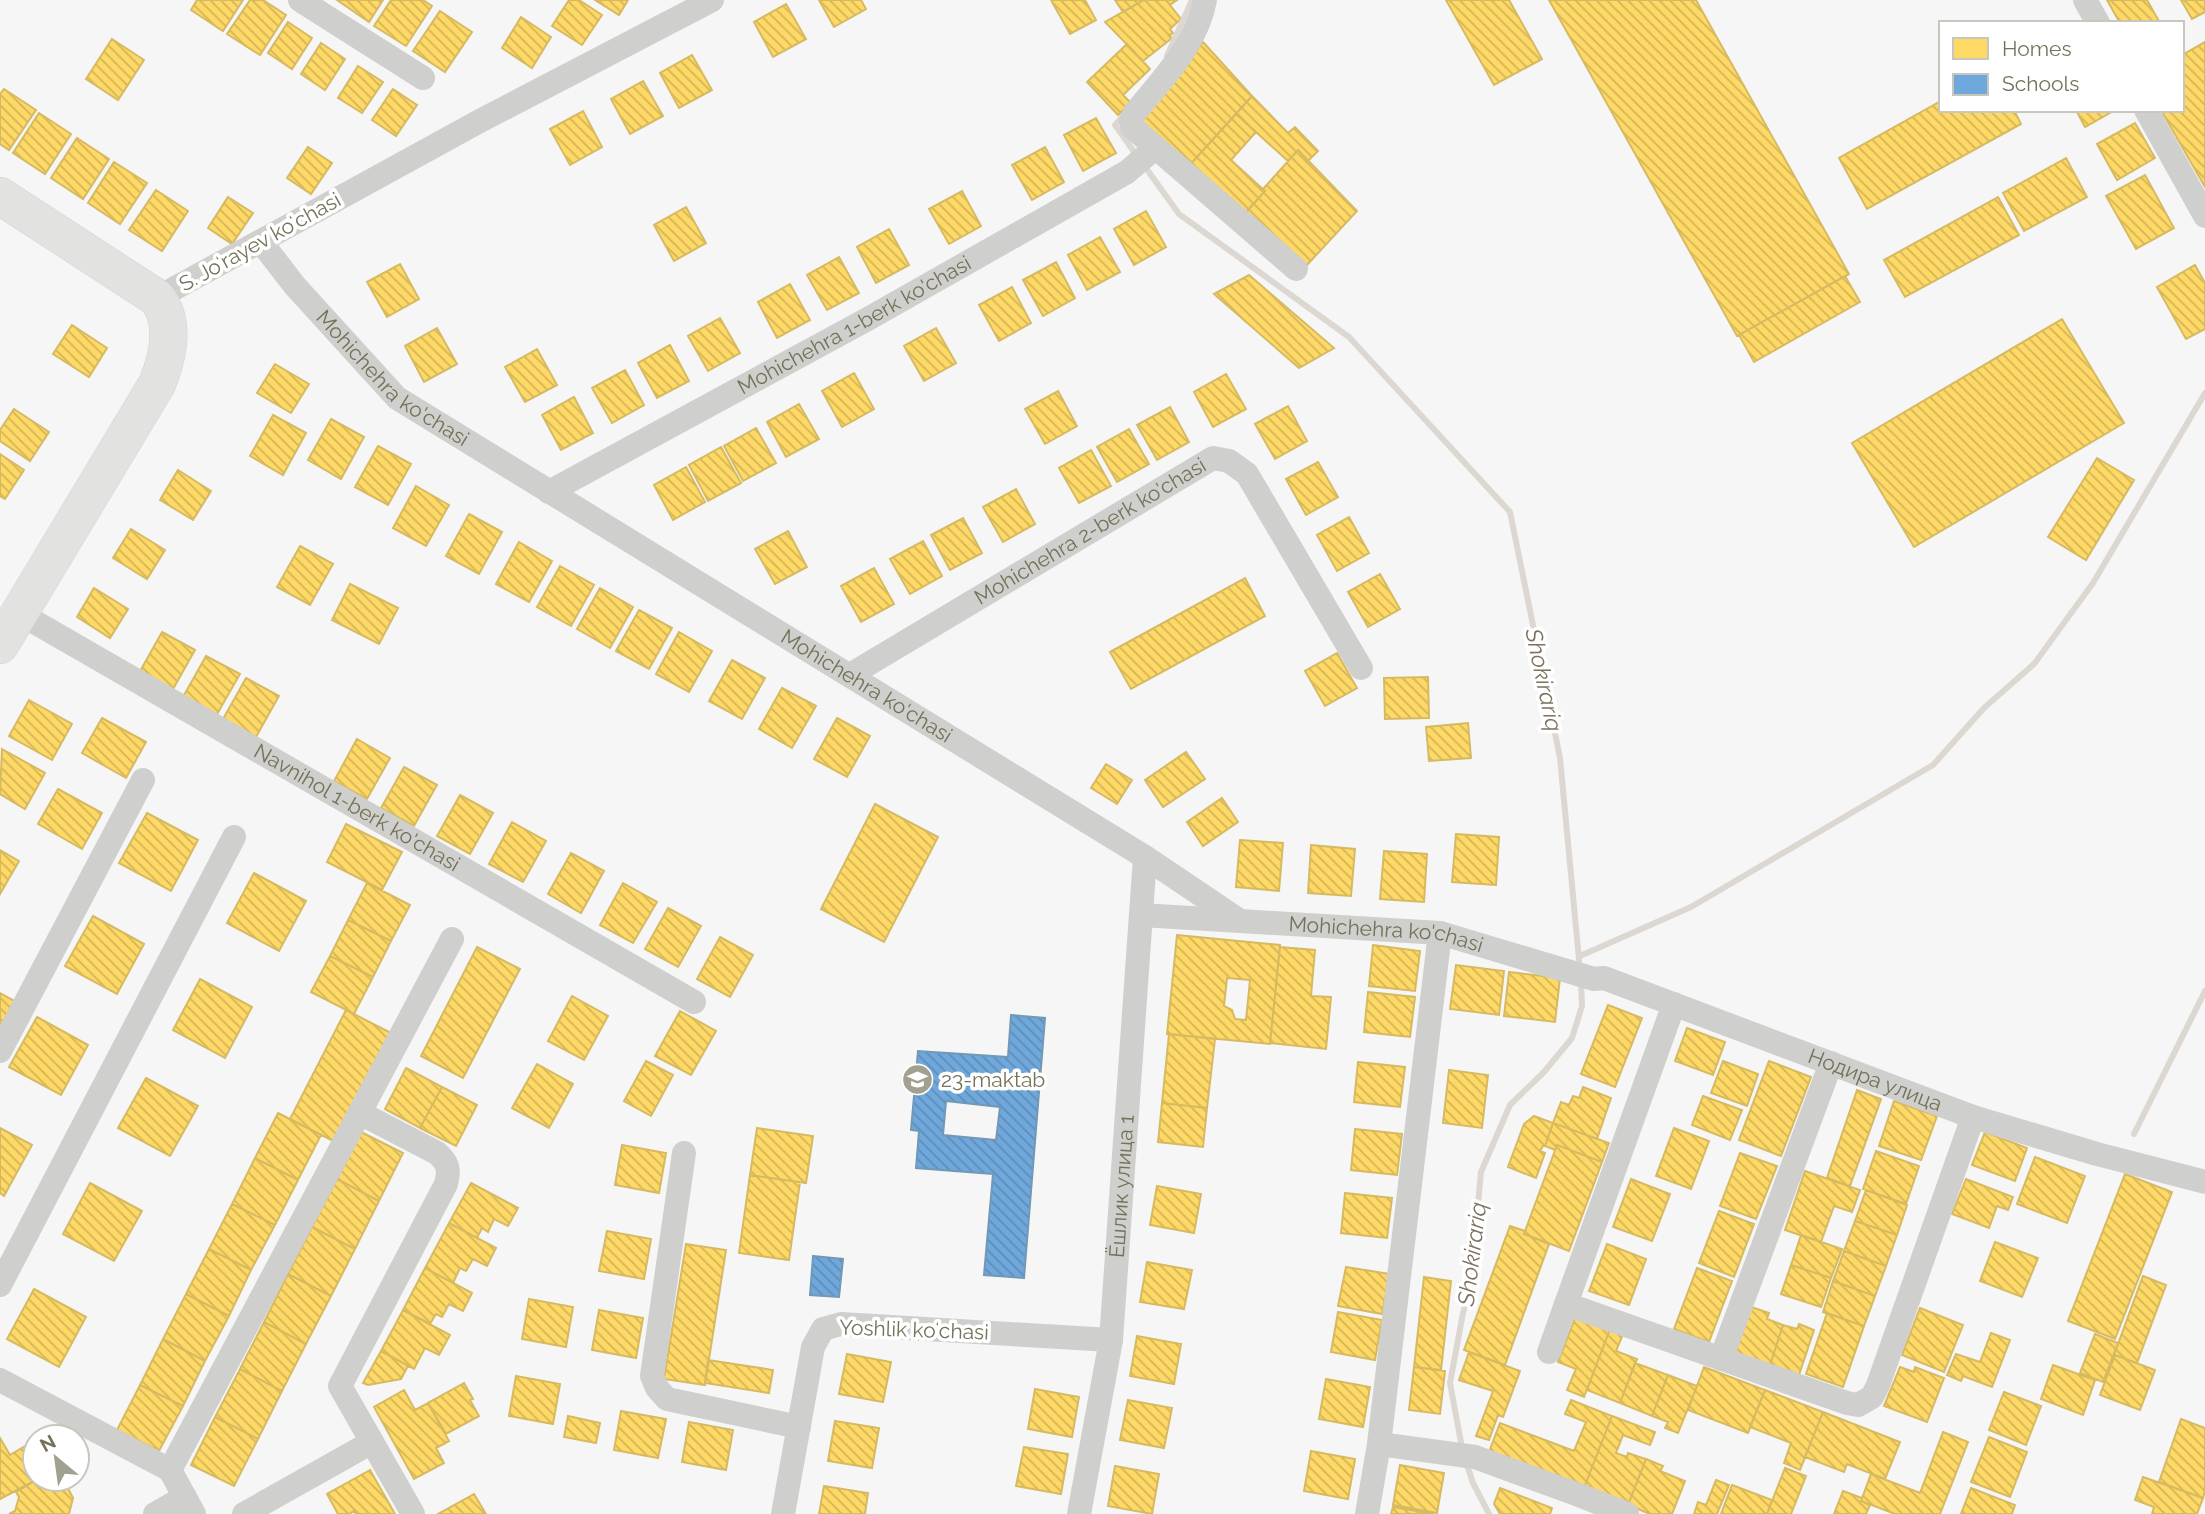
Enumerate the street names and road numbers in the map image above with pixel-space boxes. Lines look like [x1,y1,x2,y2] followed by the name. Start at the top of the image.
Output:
[175,187,345,296] street label: S. Joʻrayev koʻchasi
[733,250,975,399] street label: Mohichehra 1-berk ko'chasi
[311,305,474,451] street label: Mohichehra ko'chasi
[970,452,1210,610] street label: Mohichehra 2-berk ko'chasi
[777,624,957,748] street label: Mohichehra ko'chasi
[250,738,465,876] street label: Navnihol 1-berk ko'chasi
[1288,911,1486,957] street label: Mohichehra ko'chasi
[1805,1043,1946,1116] street label: Нодира улица
[1104,1114,1139,1259] street label: Ёшлик улица 1
[839,1314,989,1345] street label: Yoshlik koʻchasi

